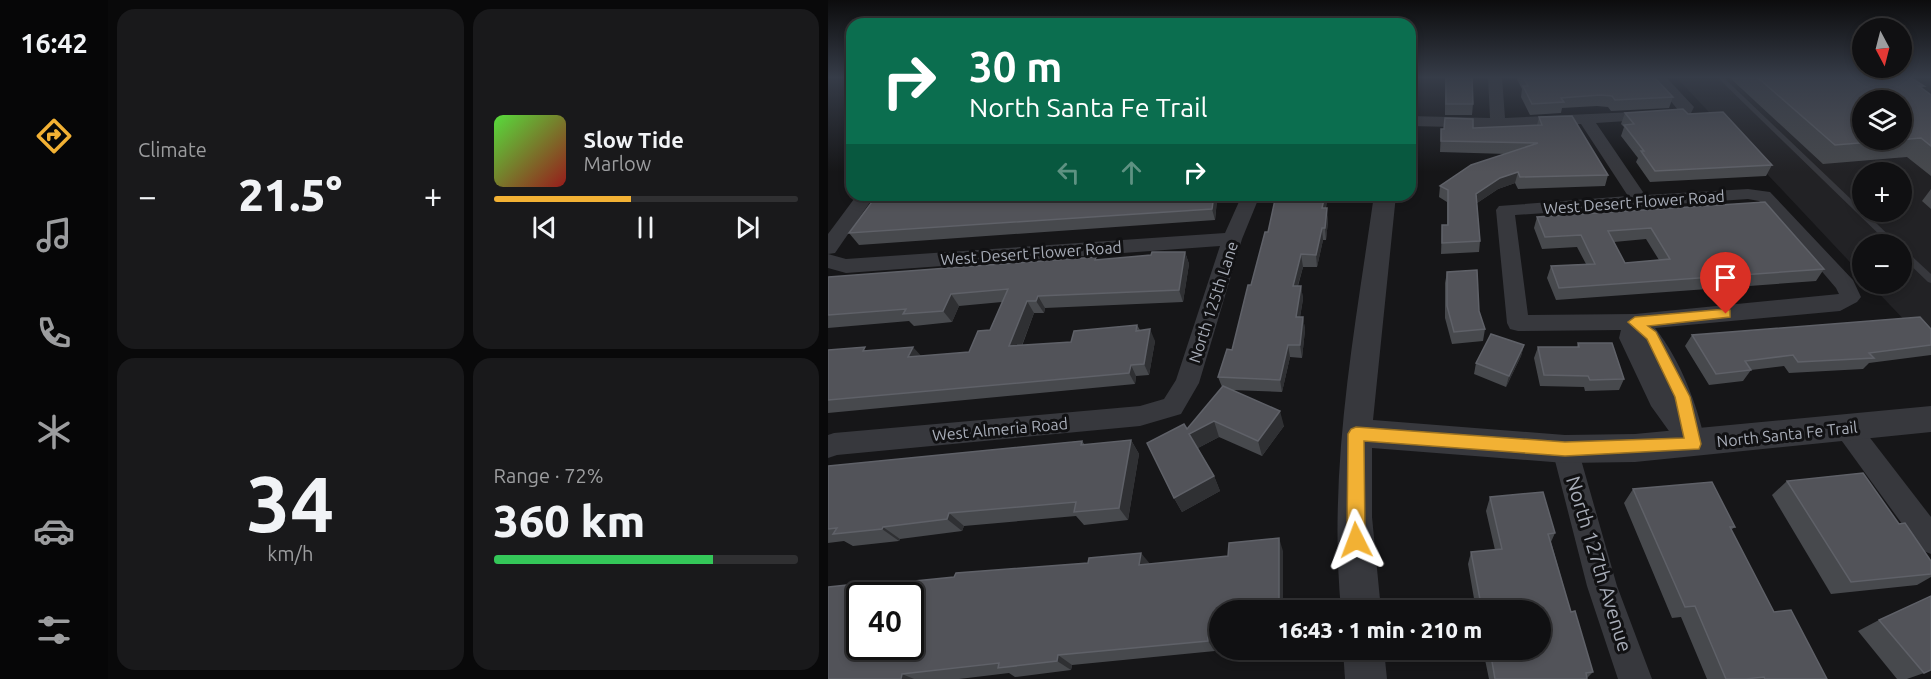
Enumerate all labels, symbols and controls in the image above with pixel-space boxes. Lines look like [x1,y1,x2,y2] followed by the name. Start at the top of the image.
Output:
[1852,18,1912,78] north arrow
[1852,18,1912,294] map controls
[20,28,88,58] text: 16:42
[870,42,948,120] icon: right
[969,43,1063,90] text: 30 m
[1852,90,1912,150] button: layers
[969,92,1208,122] text: North Santa Fe Trail
[33,115,75,157] icon: directions
[584,127,684,152] text: Slow Tide
[138,138,207,161] text: Climate
[584,152,651,175] text: Marlow
[1052,156,1085,189] icon: left
[1115,156,1148,189] icon: ahead
[1178,156,1211,189] icon: right
[1852,162,1912,222] button: +
[238,169,342,220] text: 21.5°
[138,177,157,214] text: −
[424,177,442,214] text: +
[1543,187,1725,217] street label: West Desert Flower Road
[528,211,561,244] icon: previous
[629,211,662,244] icon: pause
[731,211,764,244] icon: next
[33,214,75,256] icon: music
[1852,234,1912,294] button: −
[940,238,1122,268] street label: West Desert Flower Road
[1185,239,1241,365] street label: North 125th Lane
[1700,252,1751,314] pin
[1709,261,1742,294] icon: arrive
[33,312,75,354] icon: phone
[33,411,75,453] icon: climate
[931,414,1069,444] street label: West Almeria Road
[1716,418,1858,450] street label: North Santa Fe Trail
[246,459,334,547] text: 34
[494,464,604,487] text: Range · 72%
[1562,473,1637,654] street label: North 127th Avenue
[494,495,645,546] text: 360 km
[1324,508,1388,572] position arrow
[33,510,75,552] icon: car
[267,542,313,565] text: km/h
[846,582,924,660] speed limit sign: 40
[33,609,75,651] icon: filters
[1278,617,1482,642] text: 16:43 · 1 min · 210 m

